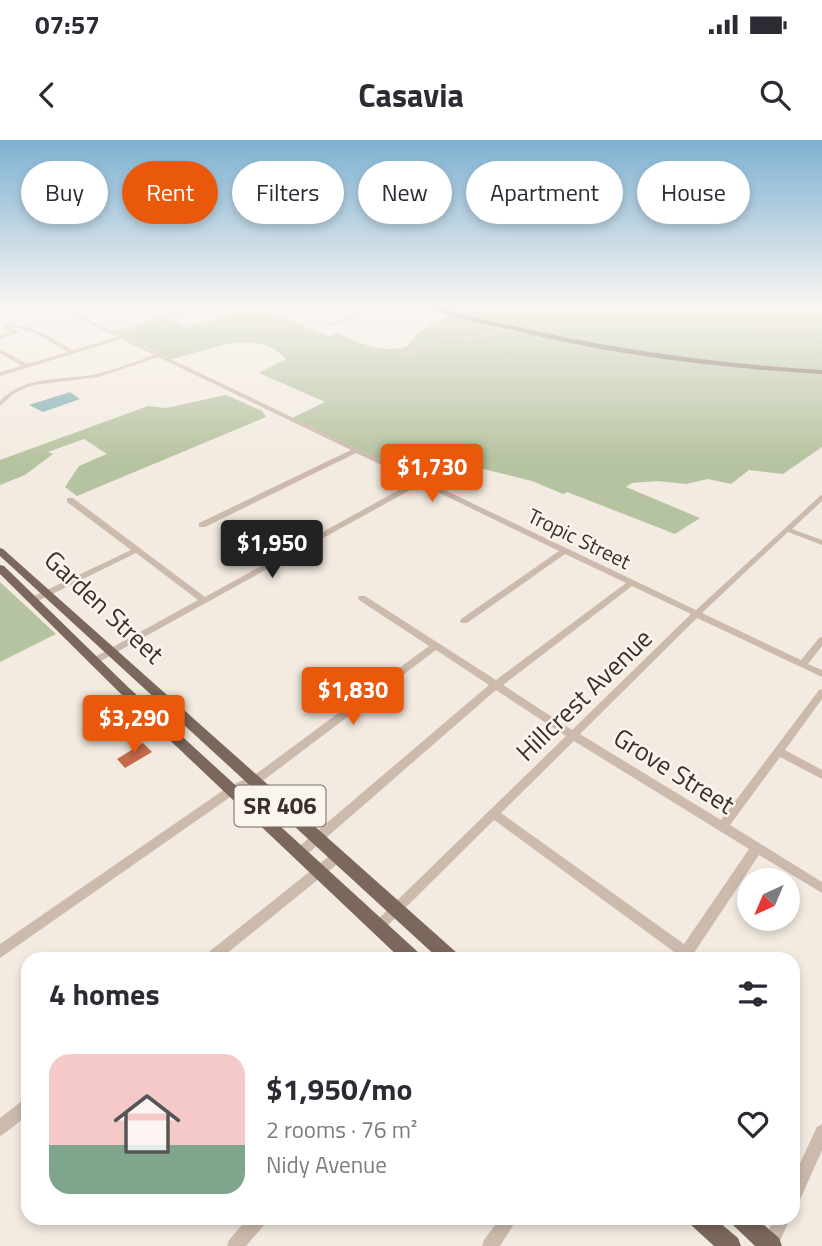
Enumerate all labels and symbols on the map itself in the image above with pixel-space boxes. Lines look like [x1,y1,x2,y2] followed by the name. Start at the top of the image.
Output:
[375,444,489,504] pin: $1,730
[523,499,637,577] street label: Tropic Street
[215,520,329,580] pin: $1,950
[36,541,173,672] street label: Garden Street
[507,619,661,770] street label: Hillcrest Avenue
[296,668,410,727] pin: $1,830
[77,696,191,755] pin: $3,290
[606,718,742,823] street label: Grove Street
[234,786,326,826] road number: SR 406
[737,868,800,931] north arrow

